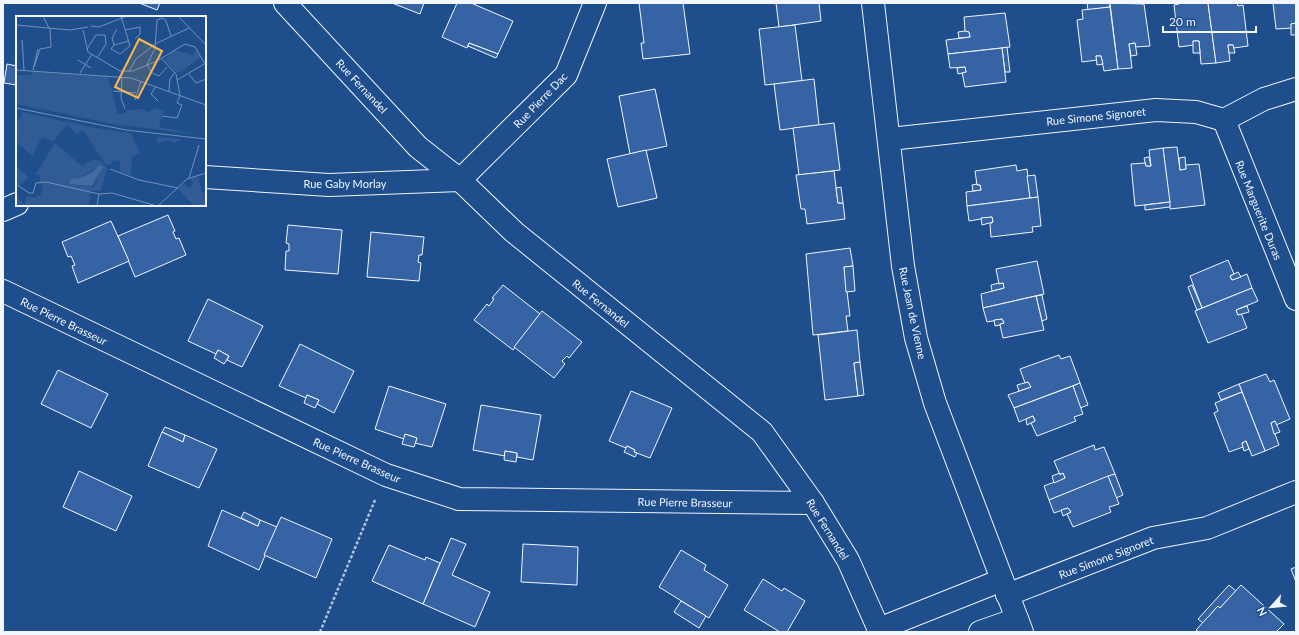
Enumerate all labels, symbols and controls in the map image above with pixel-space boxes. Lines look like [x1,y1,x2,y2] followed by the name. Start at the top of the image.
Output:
[1163,8,1256,34] scale bar
[1169,14,1196,29] text: 20 m
[16,16,206,206] inset map
[334,56,390,116] street label: Rue Fernandel
[510,70,570,130] street label: Rue Pierre Dac
[1046,104,1147,128] street label: Rue Simone Signoret
[1233,158,1285,262] street label: Rue Marguerite Duras
[303,177,387,190] street label: Rue Gaby Morlay
[897,266,929,361] street label: Rue Jean de Vienne
[570,276,632,330] street label: Rue Fernandel
[19,294,109,348] street label: Rue Pierre Brasseur
[311,435,403,485] street label: Rue Pierre Brasseur
[638,495,732,509] street label: Rue Pierre Brasseur
[804,496,852,562] street label: Rue Fernandel
[1057,533,1155,581] street label: Rue Simone Signoret
[1251,587,1291,627] north arrow
[1254,605,1269,618] text: N

